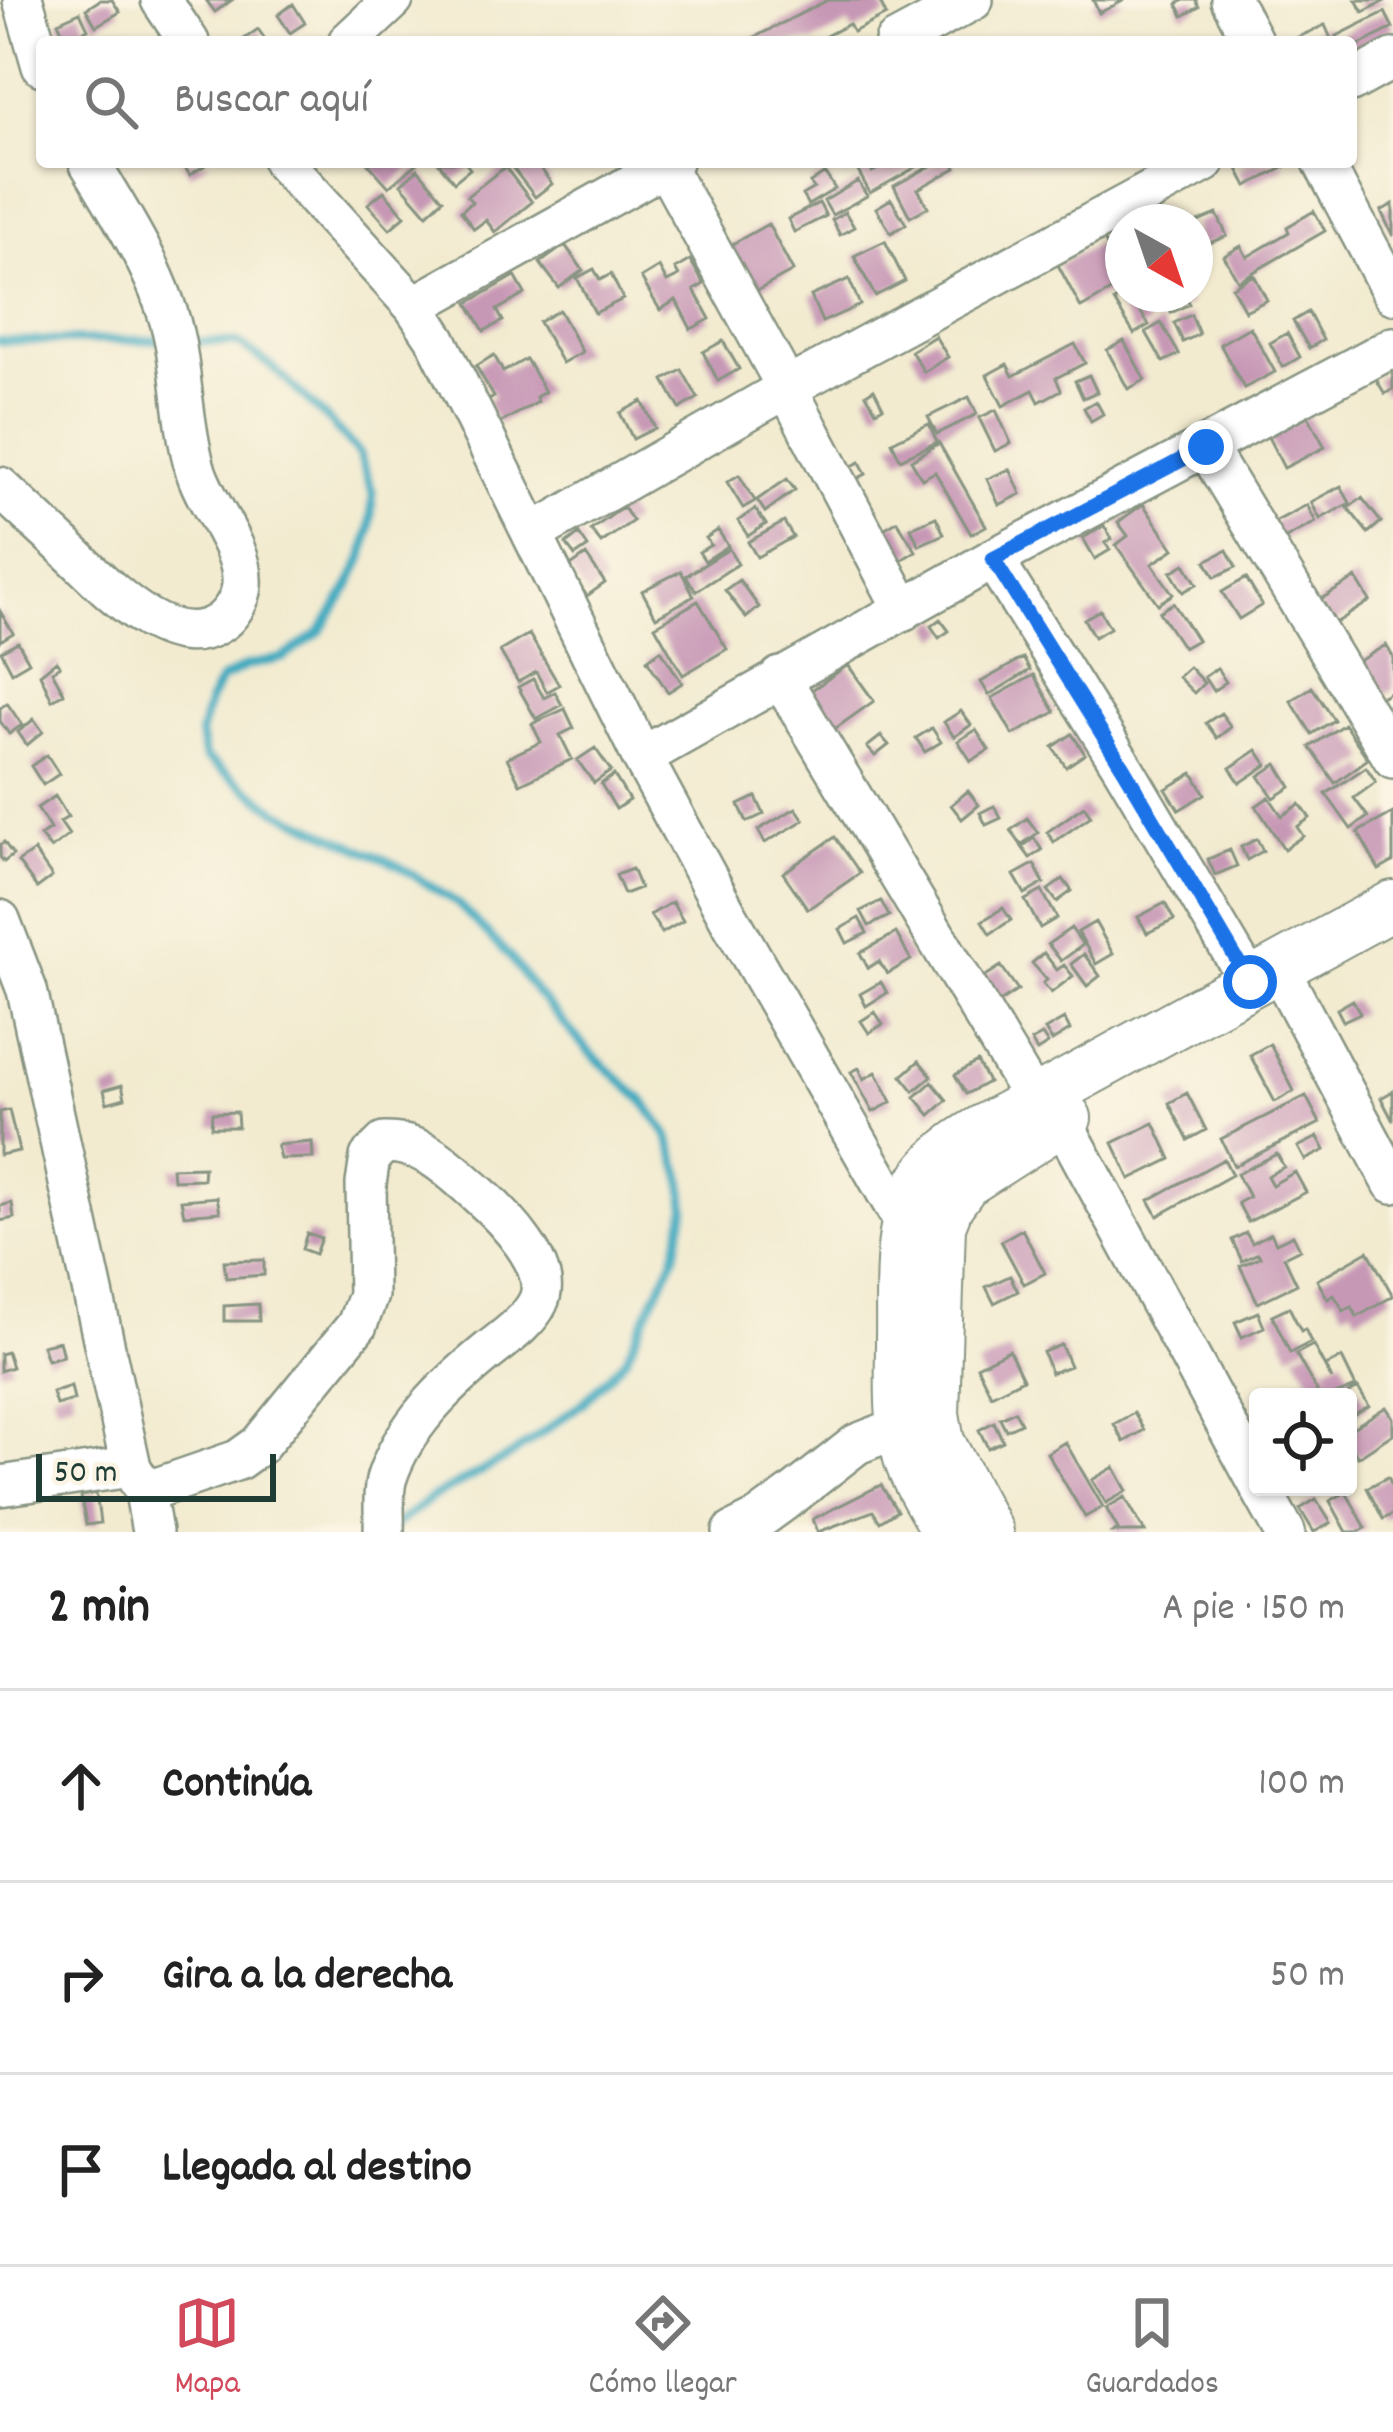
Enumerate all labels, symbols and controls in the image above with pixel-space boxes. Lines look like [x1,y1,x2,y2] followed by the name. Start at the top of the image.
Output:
[36,36,1357,168] search box
[78,69,144,135] icon: search
[174,70,369,134] text: Buscar aquí
[1105,204,1213,312] north arrow
[1179,420,1233,474] route end
[1223,955,1277,1009] route start
[1249,1388,1357,1496] map controls
[1249,1388,1357,1496] button: locate
[36,1448,276,1501] scale bar
[54,1451,118,1498] text: 50 m
[48,1574,150,1646] text: 2 min
[1162,1583,1345,1638] text: A pie · 150 m
[48,1753,114,1819] icon: ahead
[162,1754,311,1818] text: Continúa
[1258,1758,1345,1813] text: 100 m
[48,1945,114,2011] icon: right
[162,1946,452,2010] text: Gira a la derecha
[1270,1950,1345,2005] text: 50 m
[48,2137,114,2203] icon: arrive
[162,2138,472,2202] text: Llegada al destino
[174,2290,240,2409] tab: Mapa
[589,2290,737,2409] tab: Cómo llegar
[1085,2290,1219,2409] tab: Guardados

